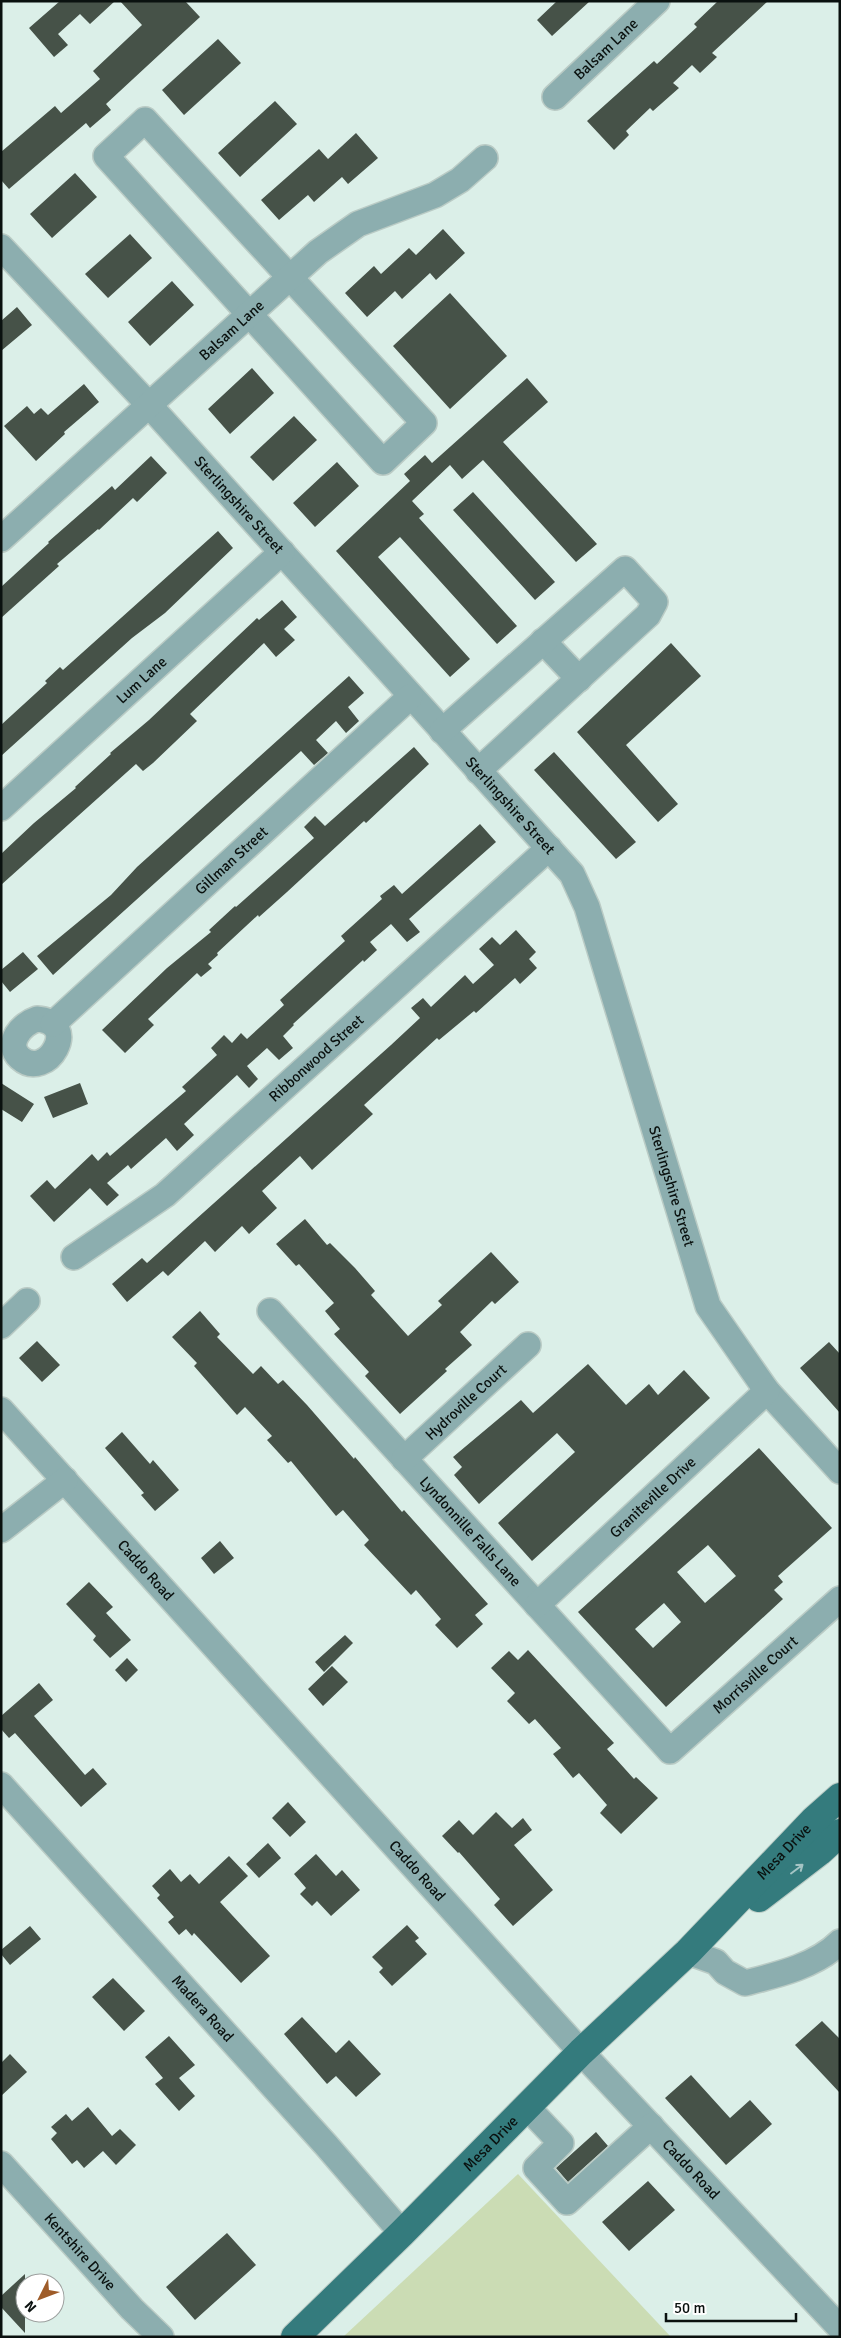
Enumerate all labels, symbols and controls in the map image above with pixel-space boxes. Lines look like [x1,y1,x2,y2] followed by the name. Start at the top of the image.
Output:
[570,15,642,84] street label: Balsam Lane
[195,296,268,364] street label: Balsam Lane
[191,452,288,557] street label: Sterlingshire Street
[112,653,170,708] street label: Lum Lane
[462,753,559,858] street label: Sterlingshire Street
[191,823,272,898] street label: Gillman Street
[265,1011,367,1106] street label: Ribbonwood Street
[645,1124,698,1249] street label: Sterlingshire Street
[421,1360,510,1444] street label: Hydroville Court
[606,1453,699,1542] street label: Graniteville Drive
[416,1473,525,1590] street label: Lyndonnille Falls Lane
[114,1536,178,1604] street label: Caddo Road
[709,1632,802,1717] street label: Morrisville Court
[753,1820,815,1883] street label: Mesa Drive
[385,1837,449,1905] street label: Caddo Road
[790,1864,804,1874] one-way arrow
[168,1971,237,2046] street label: Madera Road
[459,2112,522,2175] street label: Mesa Drive
[659,2136,724,2203] street label: Caddo Road
[41,2209,120,2294] street label: Kentshire Drive
[15,2273,65,2323] north arrow
[666,2290,796,2322] scale bar
[21,2297,40,2316] text: N
[674,2299,705,2317] text: 50 m

